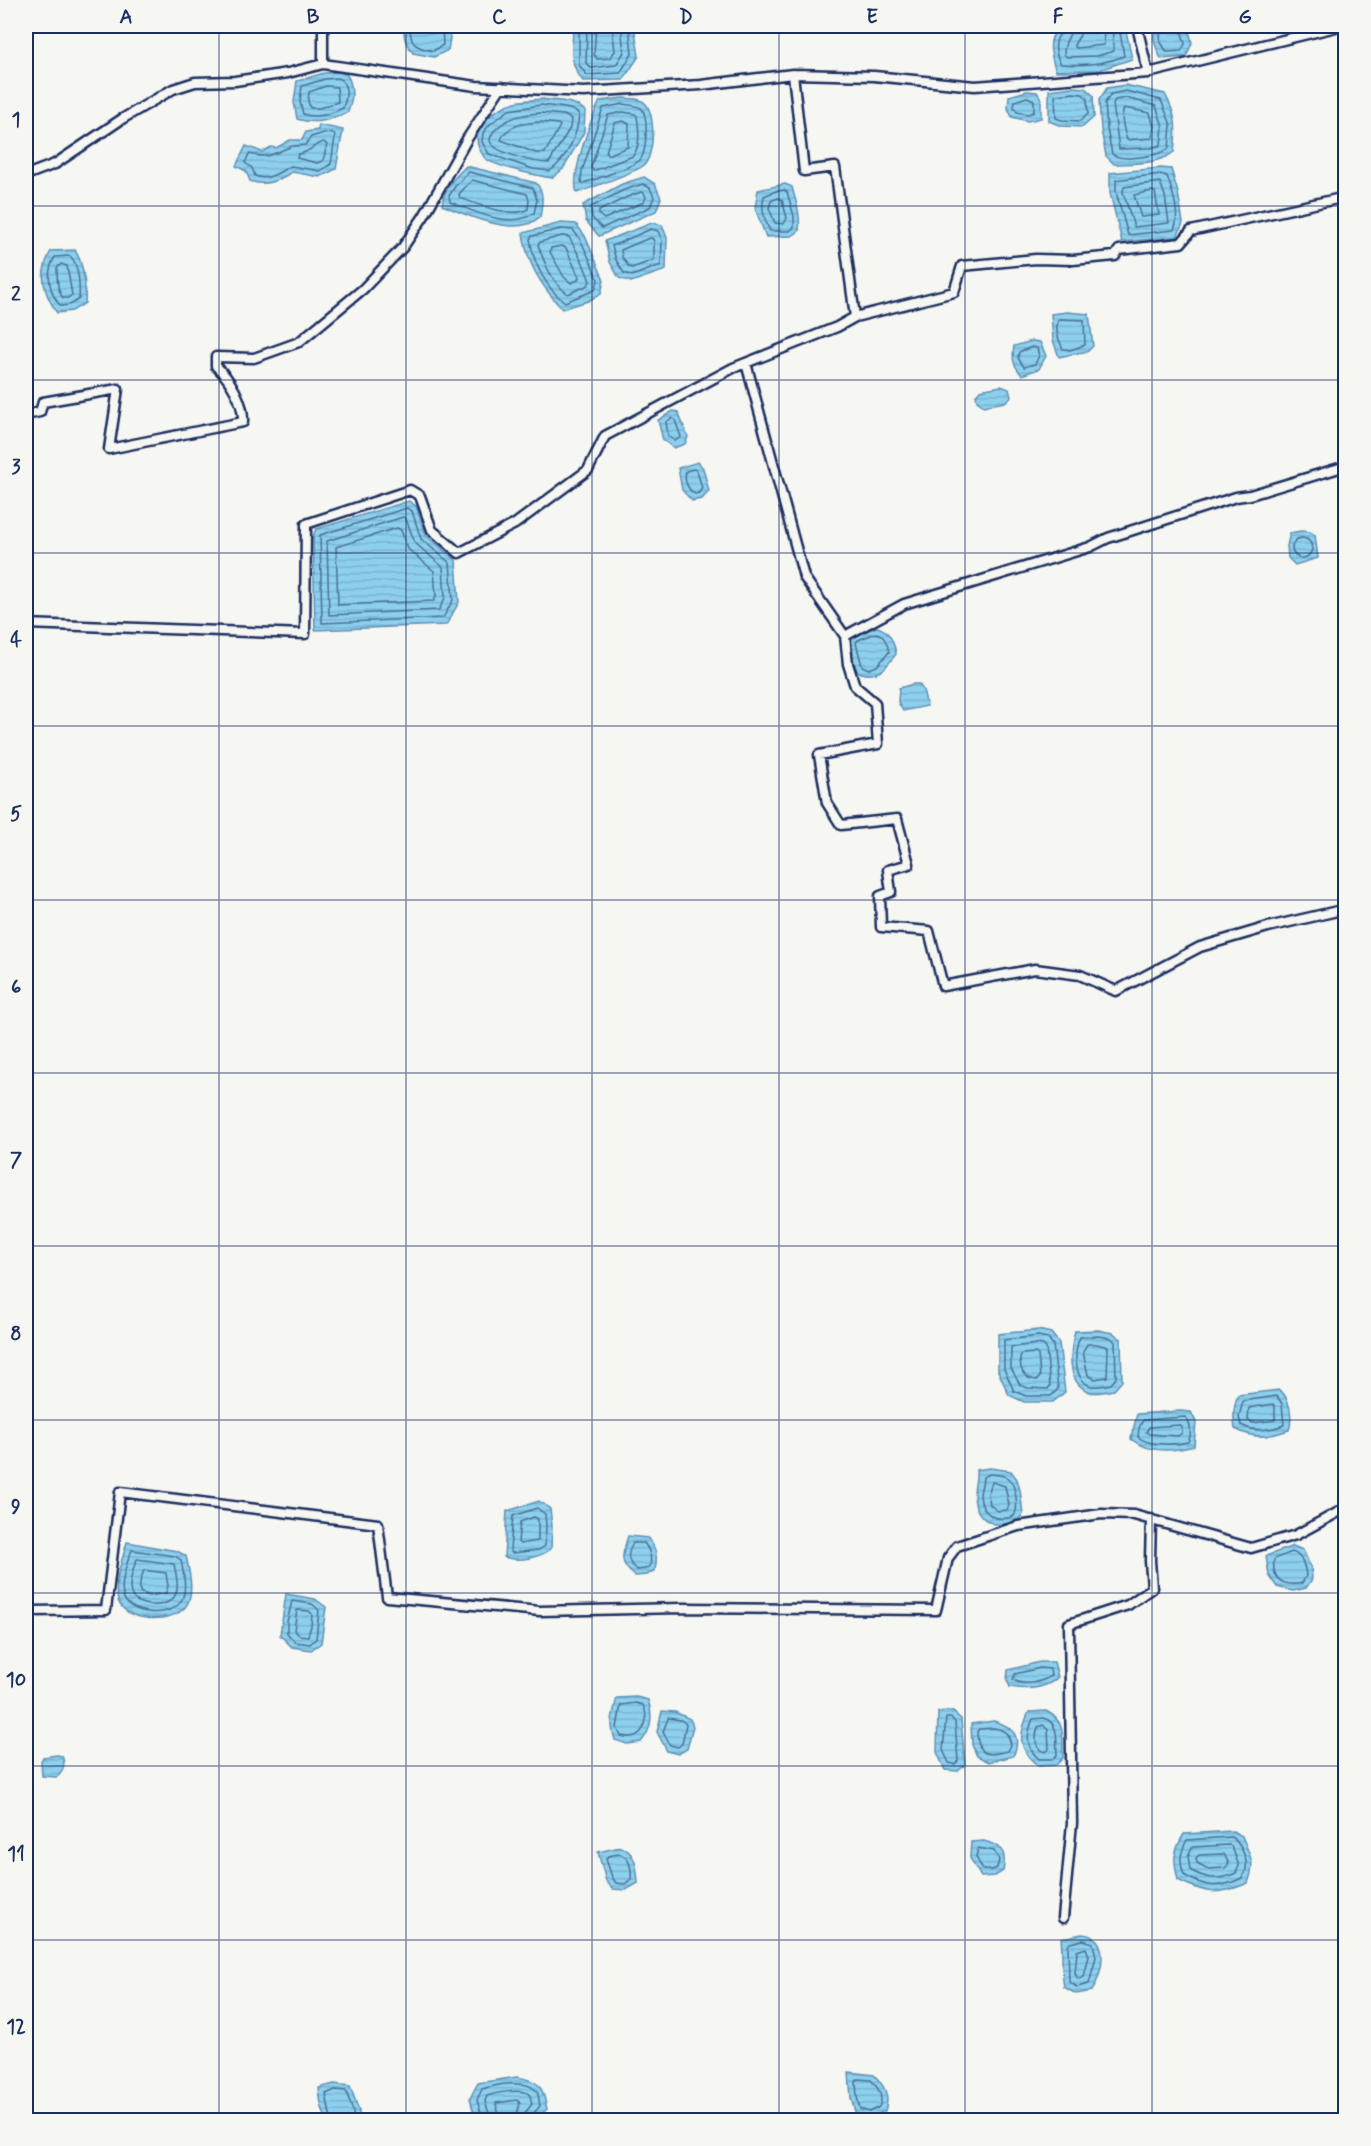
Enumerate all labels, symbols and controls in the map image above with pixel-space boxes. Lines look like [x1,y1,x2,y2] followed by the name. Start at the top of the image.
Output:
[119,4,133,31] text: A
[307,4,320,31] text: B
[492,4,507,31] text: C
[679,4,693,31] text: D
[866,4,878,31] text: E
[1053,4,1064,31] text: F
[1238,4,1252,31] text: G
[12,107,20,134] text: 1
[11,281,21,308] text: 2
[11,454,21,481] text: 3
[10,627,22,654] text: 4
[10,801,22,828] text: 5
[11,974,21,1001] text: 6
[10,1147,22,1174] text: 7
[10,1321,22,1348] text: 8
[11,1494,21,1521] text: 9
[6,1667,26,1694] text: 10
[7,1841,25,1868] text: 11
[6,2014,26,2041] text: 12

